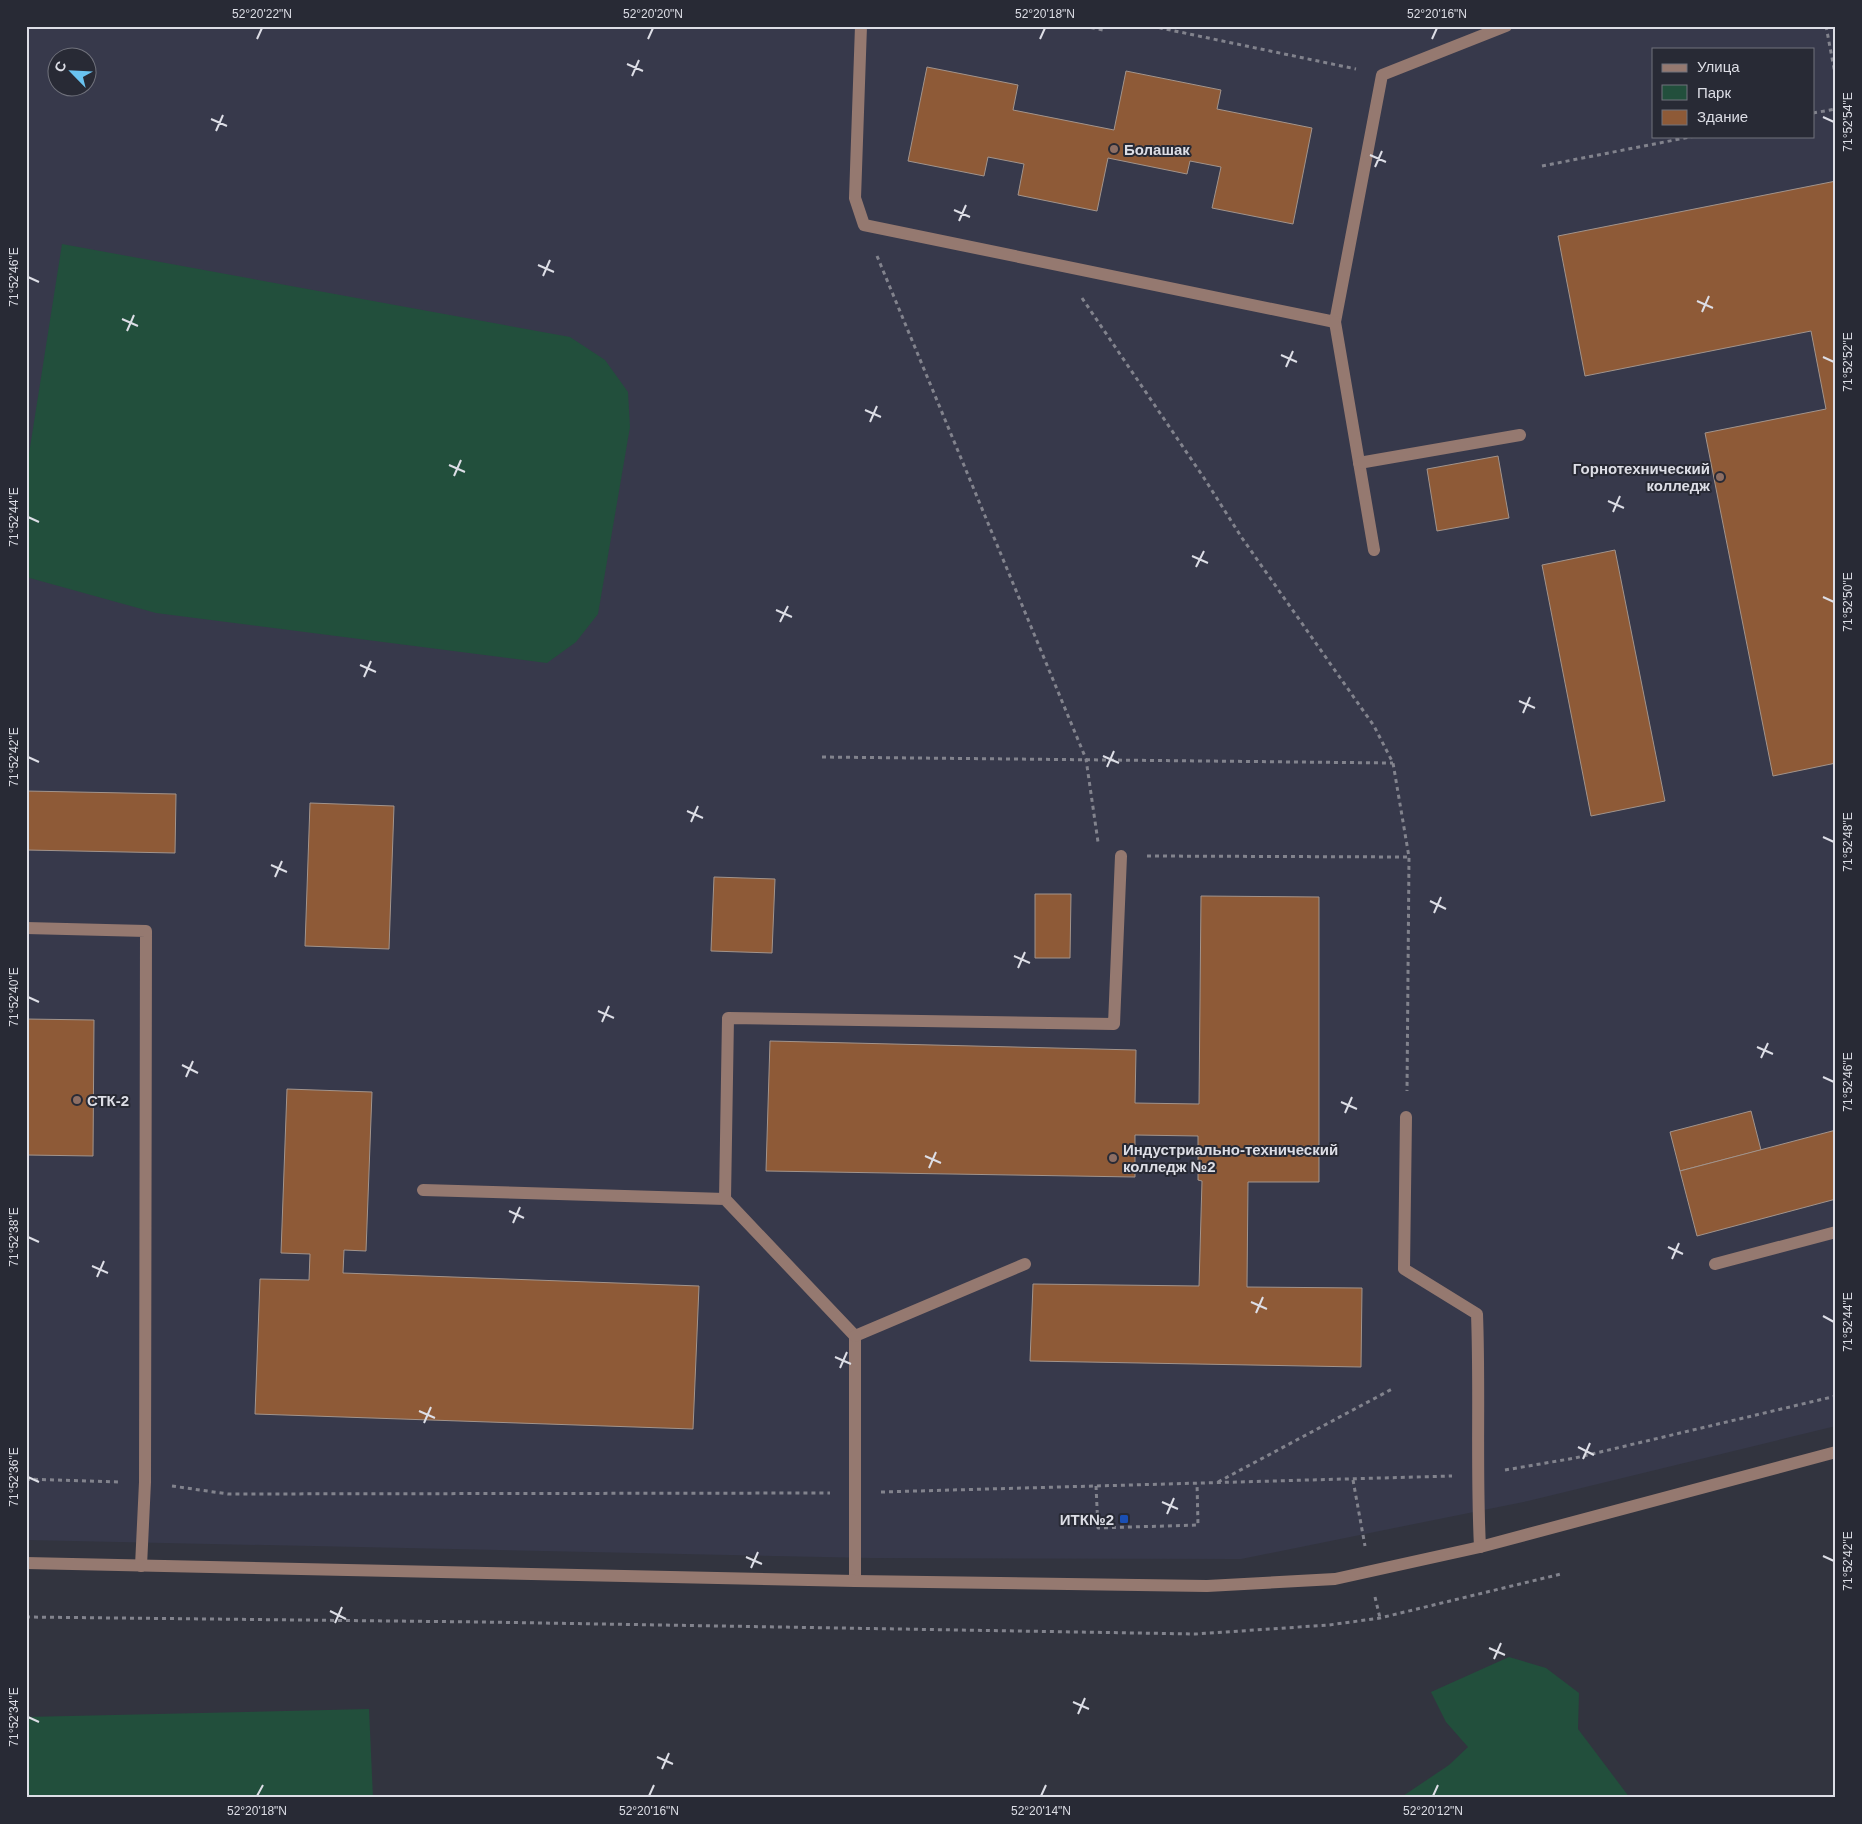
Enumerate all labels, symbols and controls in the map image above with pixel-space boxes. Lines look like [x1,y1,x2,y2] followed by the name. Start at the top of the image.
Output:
[232,7,292,21] text: 52°20'22"N
[623,7,683,21] text: 52°20'20"N
[1015,7,1075,21] text: 52°20'18"N
[1407,7,1467,21] text: 52°20'16"N
[48,48,98,98] north arrow
[1652,48,1814,138] legend
[1697,58,1740,75] text: Улица
[51,59,69,75] text: С
[1697,84,1731,101] text: Парк
[1841,92,1855,152] text: 71°52'54"E
[1697,108,1748,125] text: Здание
[1124,141,1190,158] place label: Болашак
[1108,143,1120,155] marker: Болашак
[7,247,21,307] text: 71°52'46"E
[1841,332,1855,392] text: 71°52'52"E
[1573,460,1710,494] place label: Горнотехнический колледж
[1714,471,1726,483] marker: Горнотехнический колледж
[7,487,21,547] text: 71°52'44"E
[1841,572,1855,632] text: 71°52'50"E
[7,727,21,787] text: 71°52'42"E
[1841,812,1855,872] text: 71°52'48"E
[7,967,21,1027] text: 71°52'40"E
[1841,1052,1855,1112] text: 71°52'46"E
[87,1092,129,1109] place label: СТК-2
[71,1094,83,1106] marker: СТК-2
[1123,1141,1338,1175] place label: Индустриально-технический колледж №2
[1107,1152,1119,1164] marker: Индустриально-технический колледж №2
[7,1207,21,1267] text: 71°52'38"E
[1841,1292,1855,1352] text: 71°52'44"E
[7,1447,21,1507] text: 71°52'36"E
[1060,1511,1114,1528] place label: ИТК№2
[1118,1513,1130,1525] marker: ИТК№2
[1841,1531,1855,1591] text: 71°52'42"E
[7,1687,21,1747] text: 71°52'34"E
[227,1804,287,1818] text: 52°20'18"N
[619,1804,679,1818] text: 52°20'16"N
[1011,1804,1071,1818] text: 52°20'14"N
[1403,1804,1463,1818] text: 52°20'12"N

